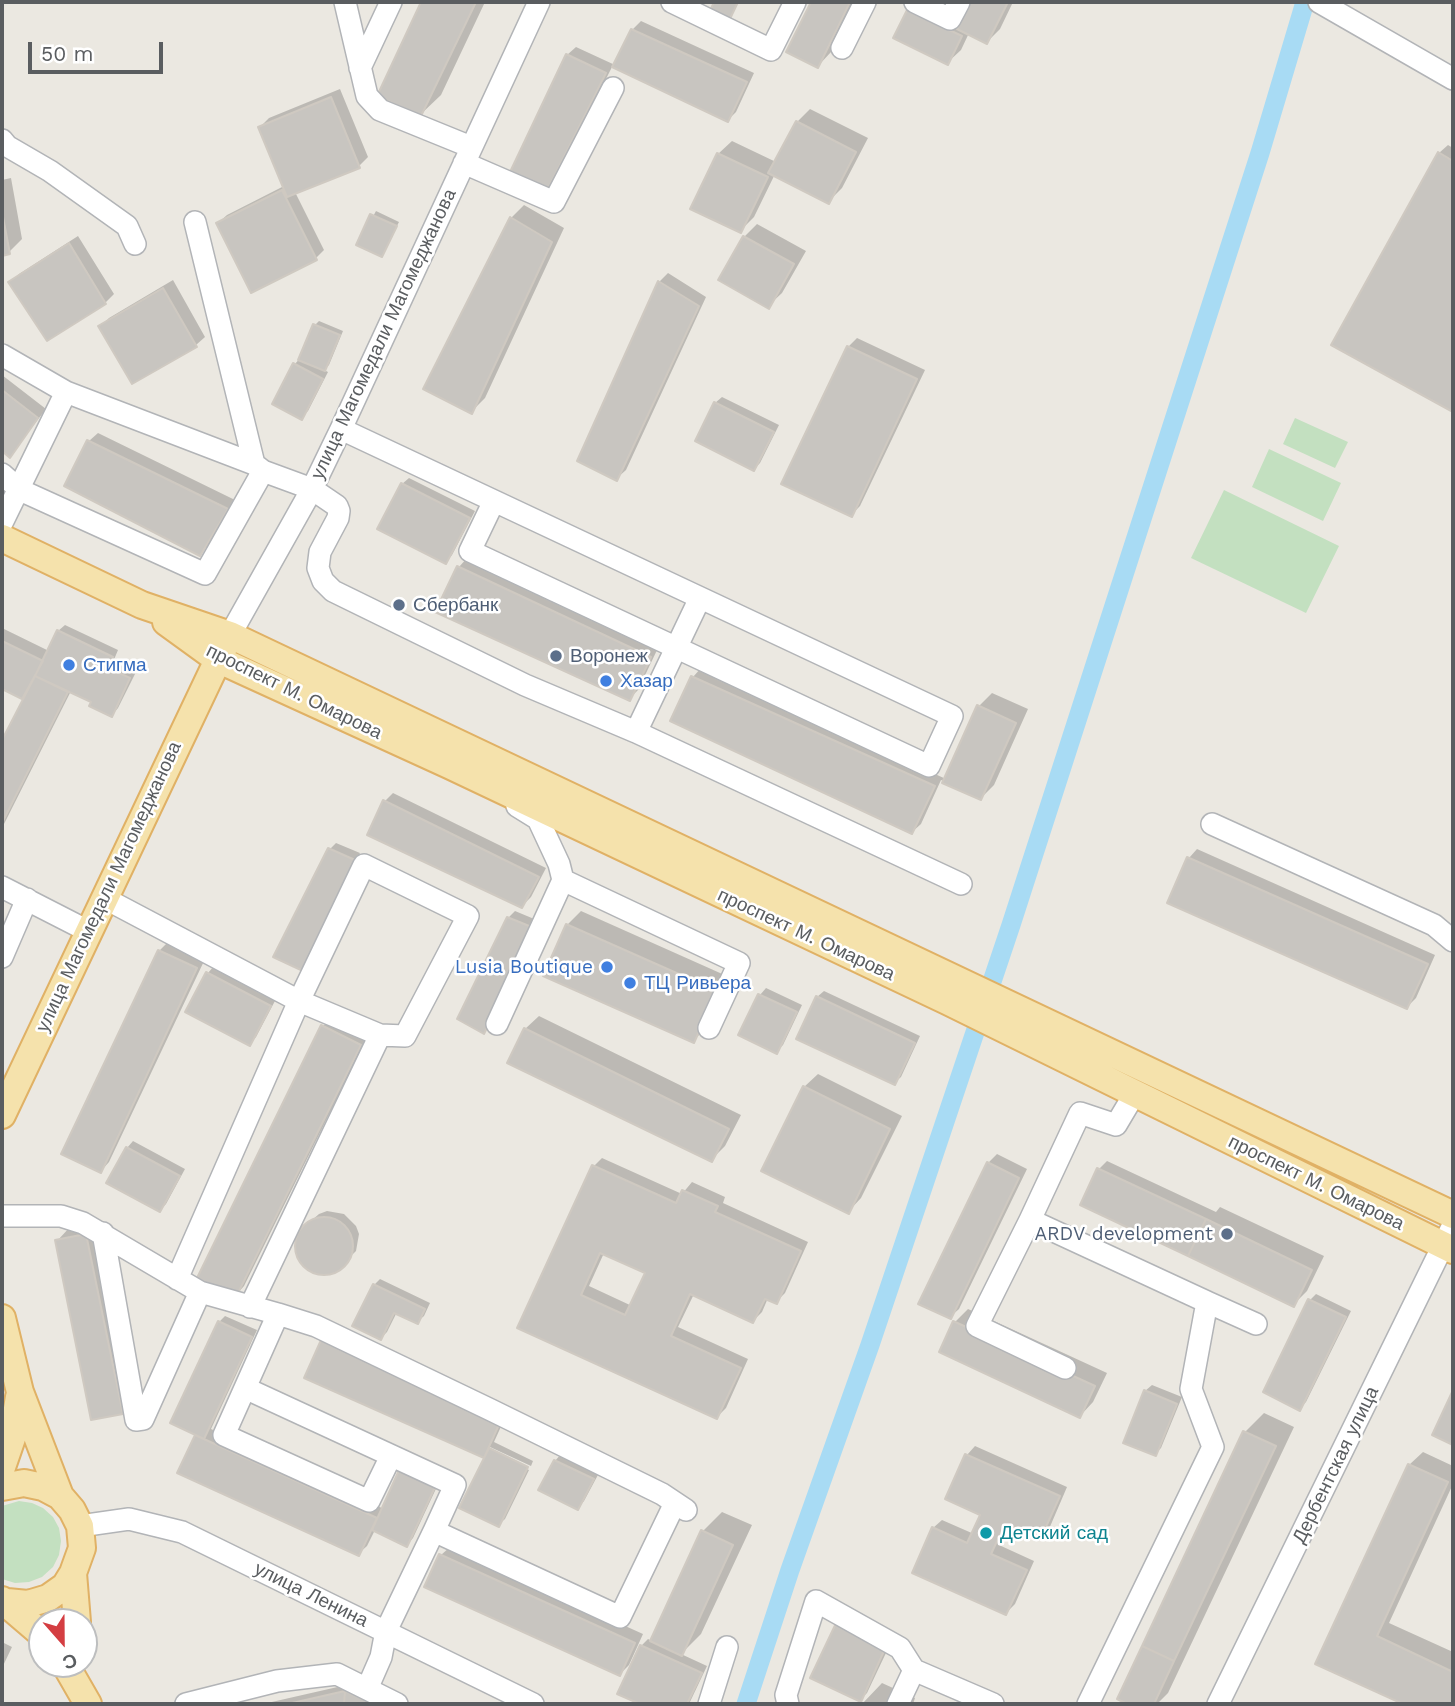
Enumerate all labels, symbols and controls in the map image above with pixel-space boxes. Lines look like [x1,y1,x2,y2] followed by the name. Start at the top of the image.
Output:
[32,28,166,72] scale bar
[41,41,93,66] text: 50 m
[306,185,462,483] street label: улица Магомедали Магомеджановa
[413,594,498,616] place label: Сбербанк
[391,597,407,613] marker: Сбербанк
[202,639,386,745] street label: проспект М. Омарова
[570,645,648,667] place label: Воронеж
[548,648,564,664] marker: Воронеж
[83,654,147,676] place label: Стигма
[61,657,77,673] marker: Стигма
[620,670,673,692] place label: Хазар
[598,673,614,689] marker: Хазар
[31,738,187,1036] street label: улица Магомедали Магомеджанова
[714,884,898,986] street label: проспект М. Омарова
[455,956,593,978] place label: Lusia Boutique
[599,959,615,975] marker: Lusia Boutique
[644,972,751,994] place label: ТЦ Ривьера
[622,975,638,991] marker: ТЦ Ривьера
[1224,1130,1408,1236] street label: проспект М. Омарова
[1034,1223,1213,1245] place label: ARDV development
[1219,1226,1235,1242] marker: ARDV development
[1288,1383,1384,1547] street label: Дербентская улица
[1000,1522,1108,1544] place label: Детский сад
[978,1525,994,1541] marker: Детский сад
[250,1558,372,1632] street label: улица Ленина
[28,1608,98,1678] north arrow
[59,1648,81,1674] text: С

